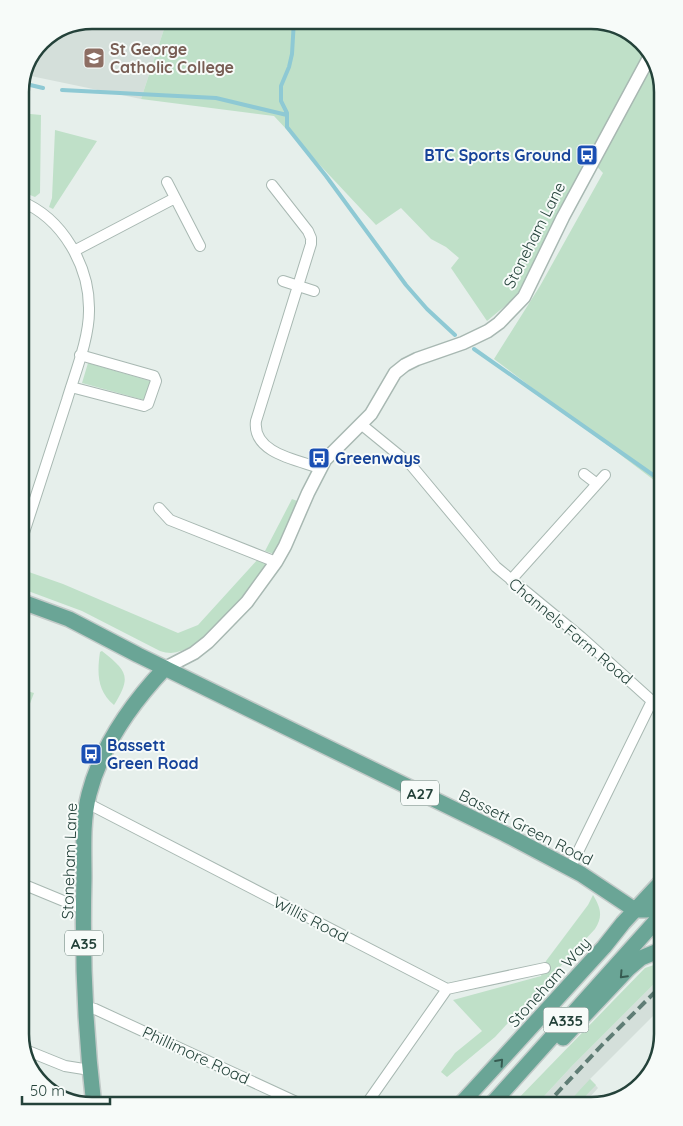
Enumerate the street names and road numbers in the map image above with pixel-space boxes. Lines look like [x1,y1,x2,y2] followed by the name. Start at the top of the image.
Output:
[499,179,569,291] street label: Stoneham Lane
[505,573,637,689] street label: Channels Farm Road
[401,780,439,806] road number: A27
[456,785,596,869] street label: Bassett Green Road
[57,802,81,920] street label: Stoneham Lane
[270,892,352,946] street label: Willis Road
[65,930,103,956] road number: A35
[503,933,595,1031] street label: Stoneham Way
[544,1008,588,1032] road number: A335
[139,1021,253,1089] street label: Phillimore Road

